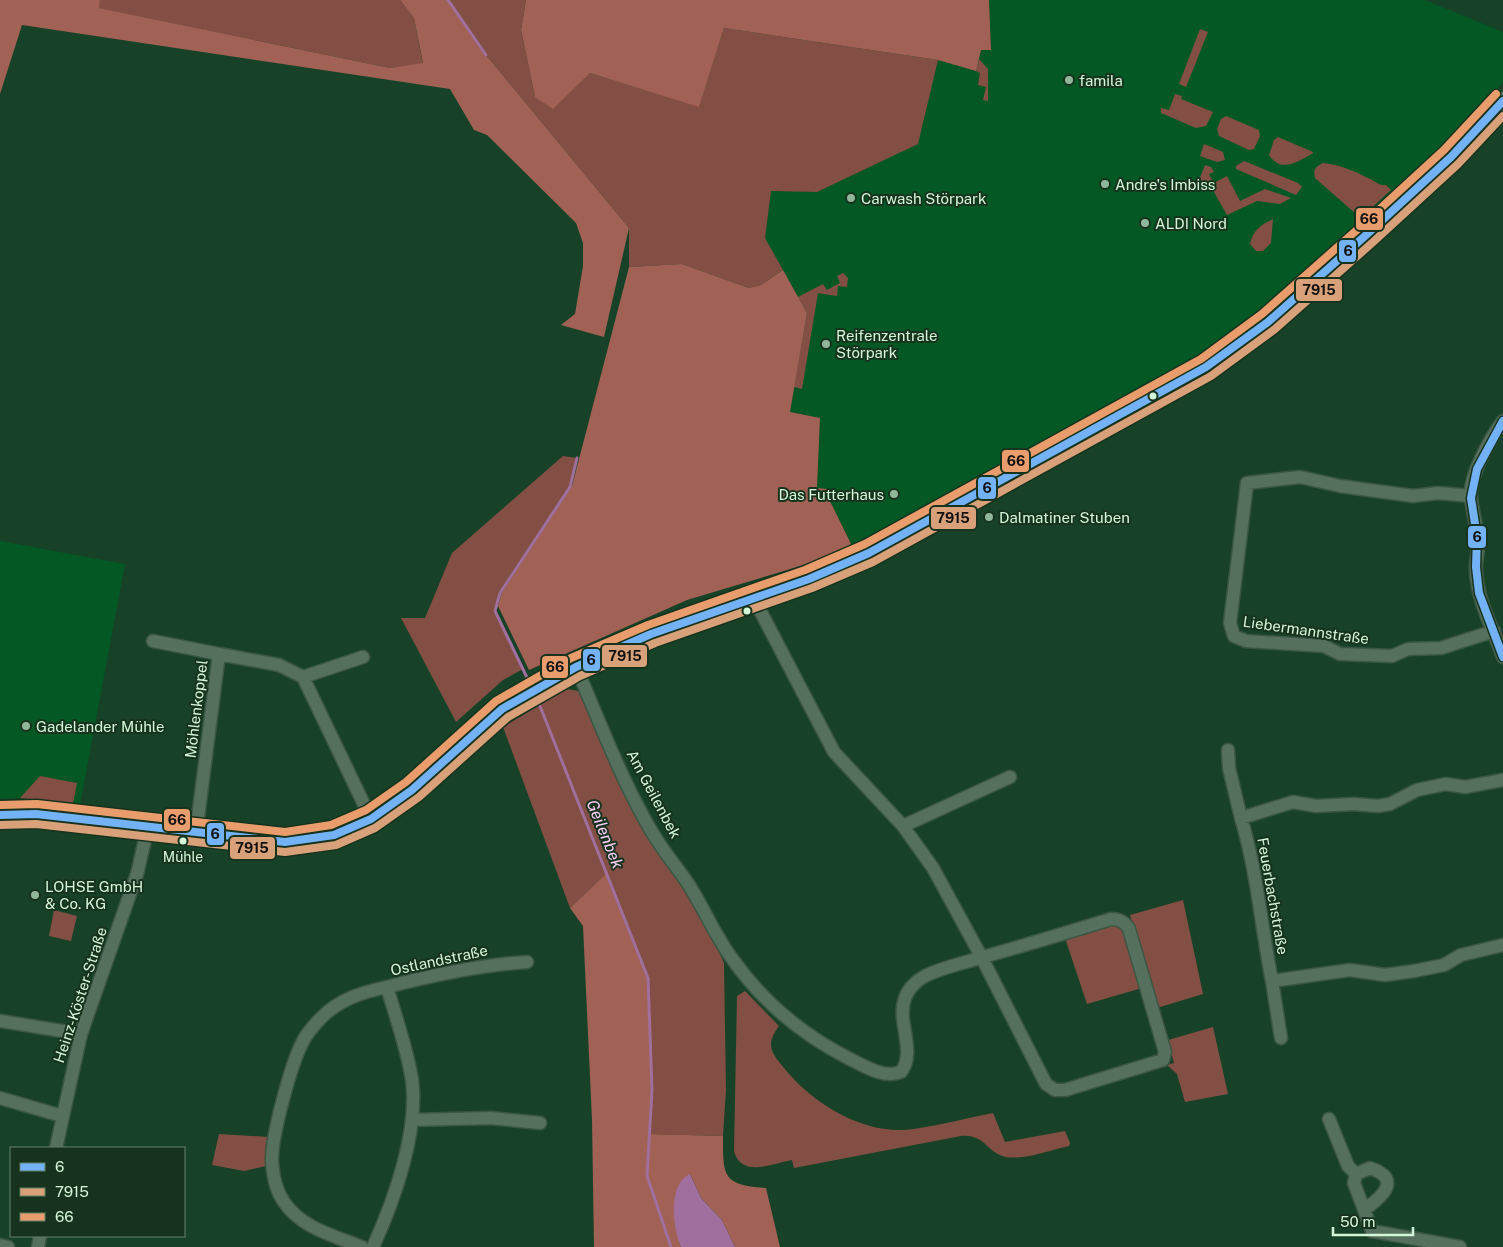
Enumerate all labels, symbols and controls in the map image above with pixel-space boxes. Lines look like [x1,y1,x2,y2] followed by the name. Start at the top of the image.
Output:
[1079,72,1123,89] place label: famila
[1063,74,1075,86] marker: famila
[1115,176,1215,193] place label: Andre's Imbiss
[1099,178,1111,190] marker: Andre's Imbiss
[861,190,986,207] place label: Carwash Störpark
[845,192,857,204] marker: Carwash Störpark
[1355,207,1384,231] line badge: 66
[1360,211,1378,227] text: 66
[1155,215,1227,232] place label: ALDI Nord
[1139,217,1151,229] marker: ALDI Nord
[1338,239,1357,263] line badge: 6
[1343,243,1353,259] text: 6
[1295,278,1343,302] line badge: 7915
[1302,282,1336,298] text: 7915
[836,327,937,361] place label: Reifenzentrale Störpark
[820,338,832,350] marker: Reifenzentrale Störpark
[1148,391,1158,401] unlabelled marker
[1001,449,1030,473] line badge: 66
[1007,453,1025,469] text: 66
[977,476,997,500] line badge: 6
[982,480,992,496] text: 6
[778,486,884,503] place label: Das Futterhaus
[888,488,900,500] marker: Das Futterhaus
[930,506,977,530] line badge: 7915
[999,509,1130,526] place label: Dalmatiner Stuben
[936,510,970,526] text: 7915
[983,511,995,523] marker: Dalmatiner Stuben
[1467,525,1487,549] line badge: 6
[1472,529,1482,545] text: 6
[742,606,752,616] unlabelled marker
[1242,613,1370,647] street label: Liebermannstraße
[601,644,648,668] line badge: 7915
[582,648,601,672] line badge: 6
[608,648,642,664] text: 7915
[586,652,596,668] text: 6
[541,655,569,679] line badge: 66
[182,659,210,759] street label: Möhlenkoppel
[546,659,564,675] text: 66
[36,718,165,735] place label: Gadelander Mühle
[20,720,32,732] marker: Gadelander Mühle
[624,747,684,841] street label: Am Geilenbek
[583,797,628,872] water label: Geilenbek
[163,808,191,832] line badge: 66
[168,812,186,828] text: 66
[206,822,225,846] line badge: 6
[210,826,220,842] text: 6
[178,836,188,846] marker: Mühle
[229,836,276,860] line badge: 7915
[1254,836,1292,956] street label: Feuerbachstraße
[235,840,269,856] text: 7915
[163,849,203,865] place label: Mühle
[45,878,143,912] place label: LOHSE GmbH & Co. KG
[29,889,41,901] marker: LOHSE GmbH & Co. KG
[50,925,110,1065] street label: Heinz-Köster-Straße
[389,941,489,979] street label: Ostlandstraße
[10,1147,185,1237] legend
[55,1158,64,1175] text: 6
[55,1183,89,1200] text: 7915
[1333,1204,1413,1236] scale bar
[55,1208,74,1225] text: 66
[1340,1213,1375,1230] text: 50 m

